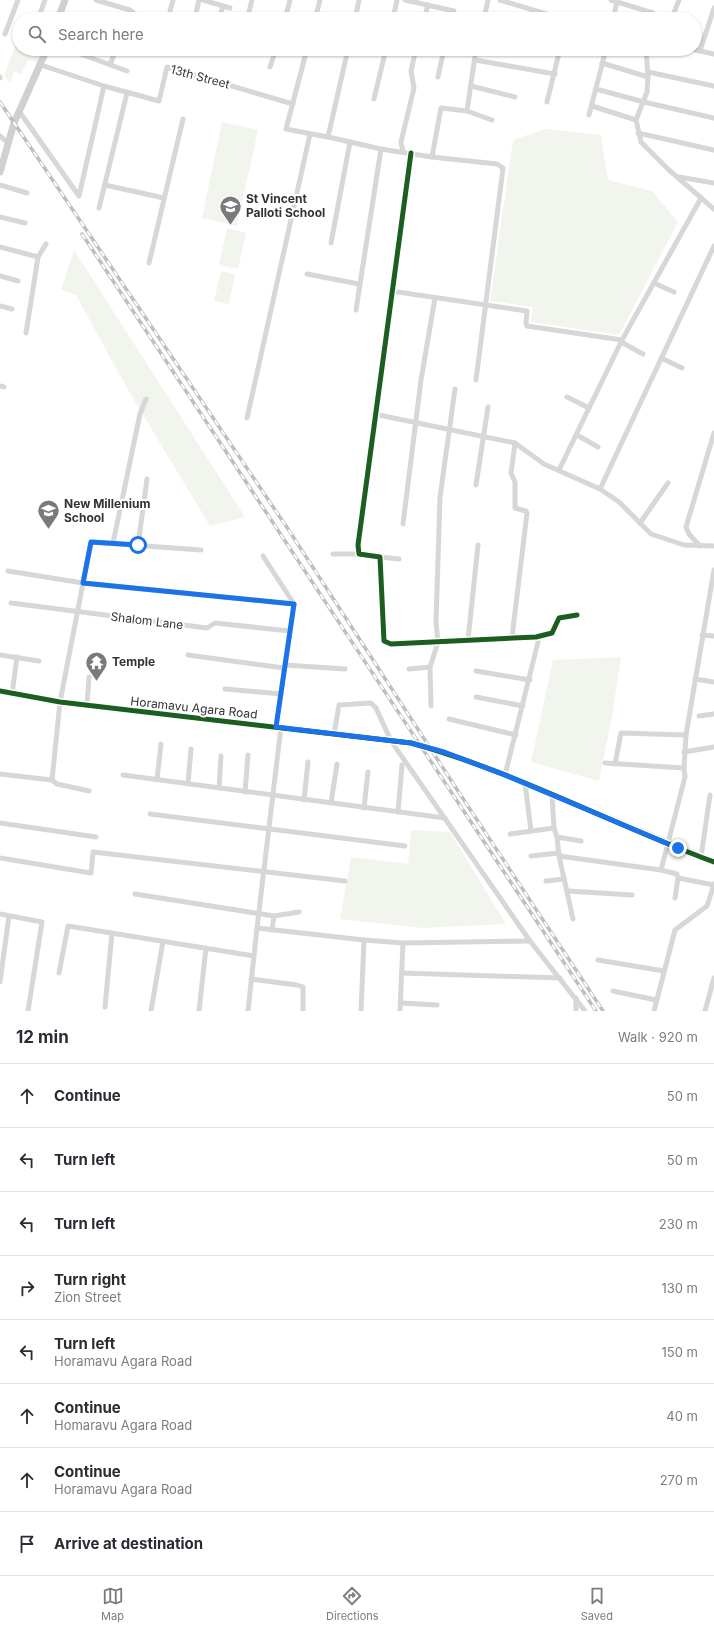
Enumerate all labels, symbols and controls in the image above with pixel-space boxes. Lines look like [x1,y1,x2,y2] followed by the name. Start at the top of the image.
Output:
[12,12,702,56] search box
[26,23,48,45] icon: search
[58,25,144,44] text: Search here
[169,61,231,92] street label: 13th Street
[246,191,325,220] place label: St Vincent Palloti School
[218,193,244,226] school or university icon: St Vincent Palloti School
[64,496,150,525] place label: New Millenium School
[35,498,61,531] school or university icon: New Millenium School
[129,536,147,554] route start
[110,609,184,632] street label: Shalom Lane
[83,649,109,682] temple icon: Temple
[112,654,155,669] place label: Temple
[130,693,258,722] street label: Horamavu Agara Road
[669,839,687,857] route end
[16,1027,69,1047] text: 12 min
[618,1029,698,1045] text: Walk · 920 m
[16,1085,38,1107] icon: ahead
[54,1086,121,1105] text: Continue
[667,1088,698,1104] text: 50 m
[16,1149,38,1171] icon: left
[54,1150,115,1169] text: Turn left
[667,1152,698,1168] text: 50 m
[16,1213,38,1235] icon: left
[54,1214,115,1233] text: Turn left
[659,1216,698,1232] text: 230 m
[54,1270,126,1289] text: Turn right
[16,1277,38,1299] icon: right
[661,1280,698,1296] text: 130 m
[54,1289,121,1305] text: Zion Street
[54,1334,115,1353] text: Turn left
[16,1341,38,1363] icon: left
[662,1344,698,1360] text: 150 m
[54,1353,192,1369] text: Horamavu Agara Road
[54,1398,121,1417] text: Continue
[16,1405,38,1427] icon: ahead
[666,1408,698,1424] text: 40 m
[54,1417,192,1433] text: Homaravu Agara Road
[54,1462,121,1481] text: Continue
[16,1469,38,1491] icon: ahead
[660,1472,698,1488] text: 270 m
[54,1481,192,1497] text: Horamavu Agara Road
[16,1533,38,1555] icon: arrive
[54,1534,203,1553] text: Arrive at destination
[101,1585,124,1623] tab: Map
[326,1585,379,1623] tab: Directions
[581,1585,613,1623] tab: Saved

